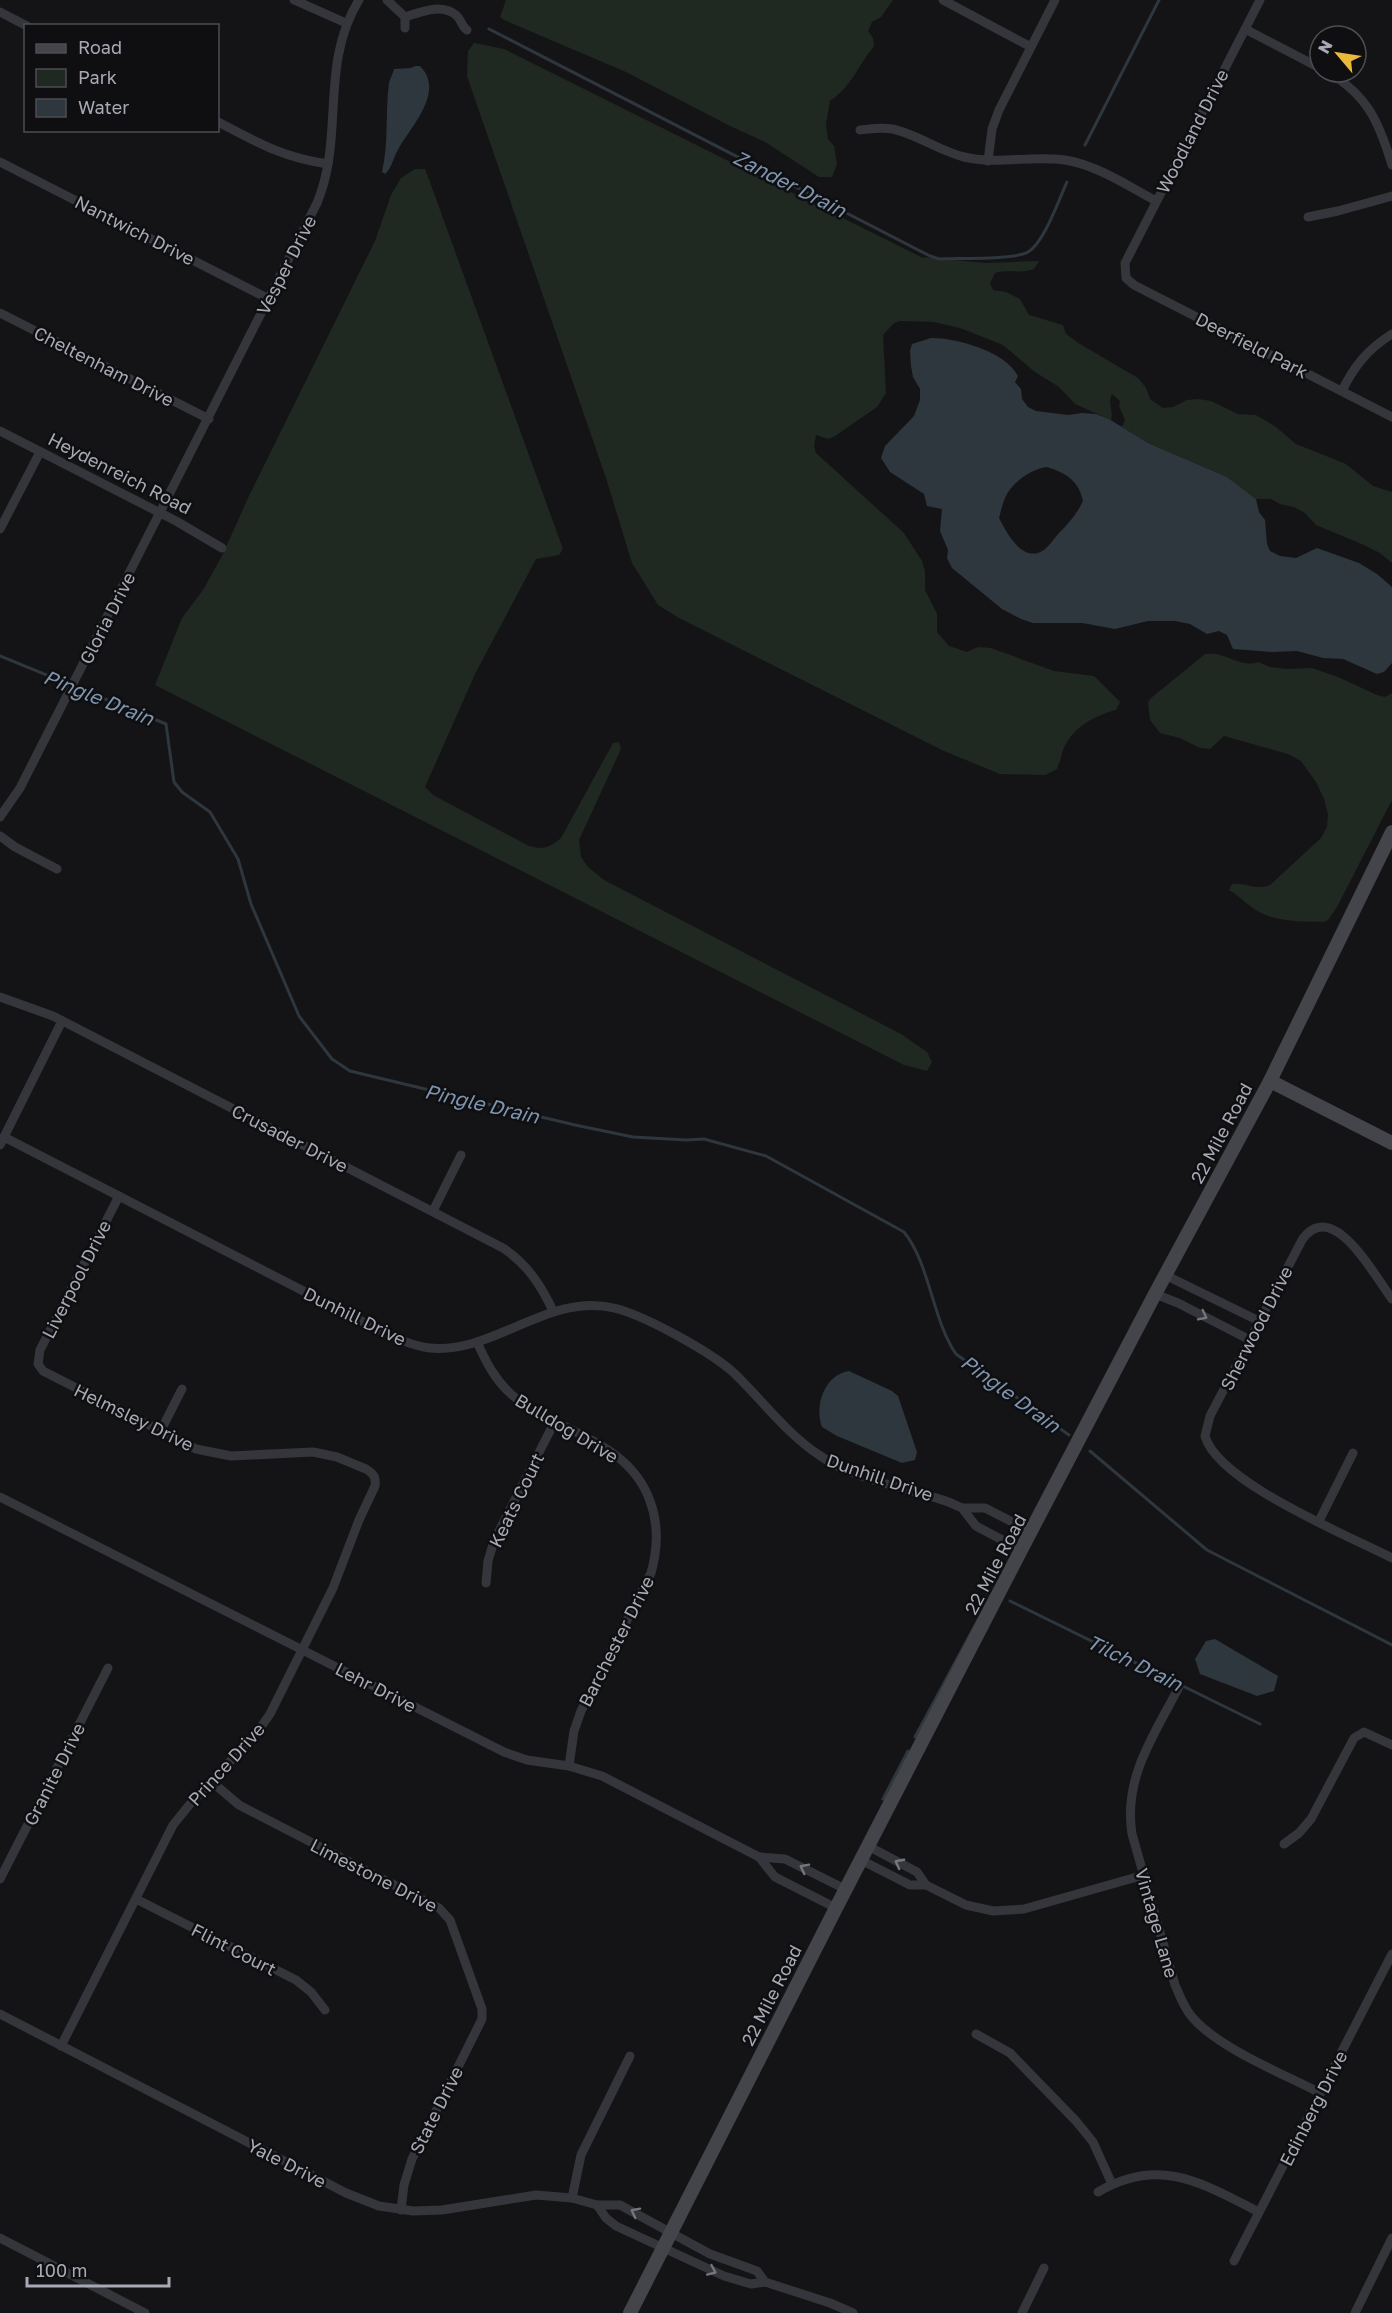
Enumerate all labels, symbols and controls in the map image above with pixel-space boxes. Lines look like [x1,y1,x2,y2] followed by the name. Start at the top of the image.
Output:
[24,24,219,132] legend
[1308,24,1368,84] north arrow
[78,36,122,58] text: Road
[1313,37,1337,57] text: N
[1151,65,1233,197] street label: Woodland Drive
[78,66,117,88] text: Park
[78,96,129,118] text: Water
[730,144,851,222] water label: Zander Drain
[71,190,199,270] street label: Nantwich Drive
[252,212,320,318] street label: Vesper Drive
[1192,307,1312,383] street label: Deerfield Park
[30,321,178,411] street label: Cheltenham Drive
[45,427,195,519] street label: Heydenreich Road
[74,568,140,668] street label: Gloria Drive
[40,664,158,731] water label: Pingle Drain
[422,1078,542,1129] water label: Pingle Drain
[1185,1079,1257,1187] street label: 22 Mile Road
[228,1099,352,1177] street label: Crusader Drive
[37,1216,115,1342] street label: Liverpool Drive
[1215,1262,1297,1394] street label: Sherwood Drive
[300,1282,410,1350] street label: Dunhill Drive
[1197,1308,1208,1320] one-way arrow
[956,1349,1066,1438] water label: Pingle Drain
[71,1379,197,1455] street label: Helmsley Drive
[511,1389,623,1467] street label: Bulldog Drive
[484,1449,548,1551] street label: Keats Court
[824,1449,936,1505] street label: Dunhill Drive
[959,1510,1031,1618] street label: 22 Mile Road
[574,1572,658,1710] street label: Barchester Drive
[1084,1629,1187,1696] water label: Tilch Drain
[332,1657,420,1717] street label: Lehr Drive
[183,1718,269,1810] street label: Prince Drive
[19,1719,89,1829] street label: Granite Drive
[307,1834,441,1916] street label: Limestone Drive
[895,1859,905,1870] one-way arrow
[799,1864,810,1876] one-way arrow
[1131,1866,1183,1980] street label: Vintage Lane
[188,1918,280,1980] street label: Flint Court
[736,1941,806,2049] street label: 22 Mile Road
[1275,2047,1351,2169] street label: Edinberg Drive
[405,2063,467,2157] street label: State Drive
[244,2134,330,2192] street label: Yale Drive
[631,2208,642,2220] one-way arrow
[27,2250,170,2288] scale bar
[36,2259,87,2281] text: 100 m
[706,2263,717,2275] one-way arrow

